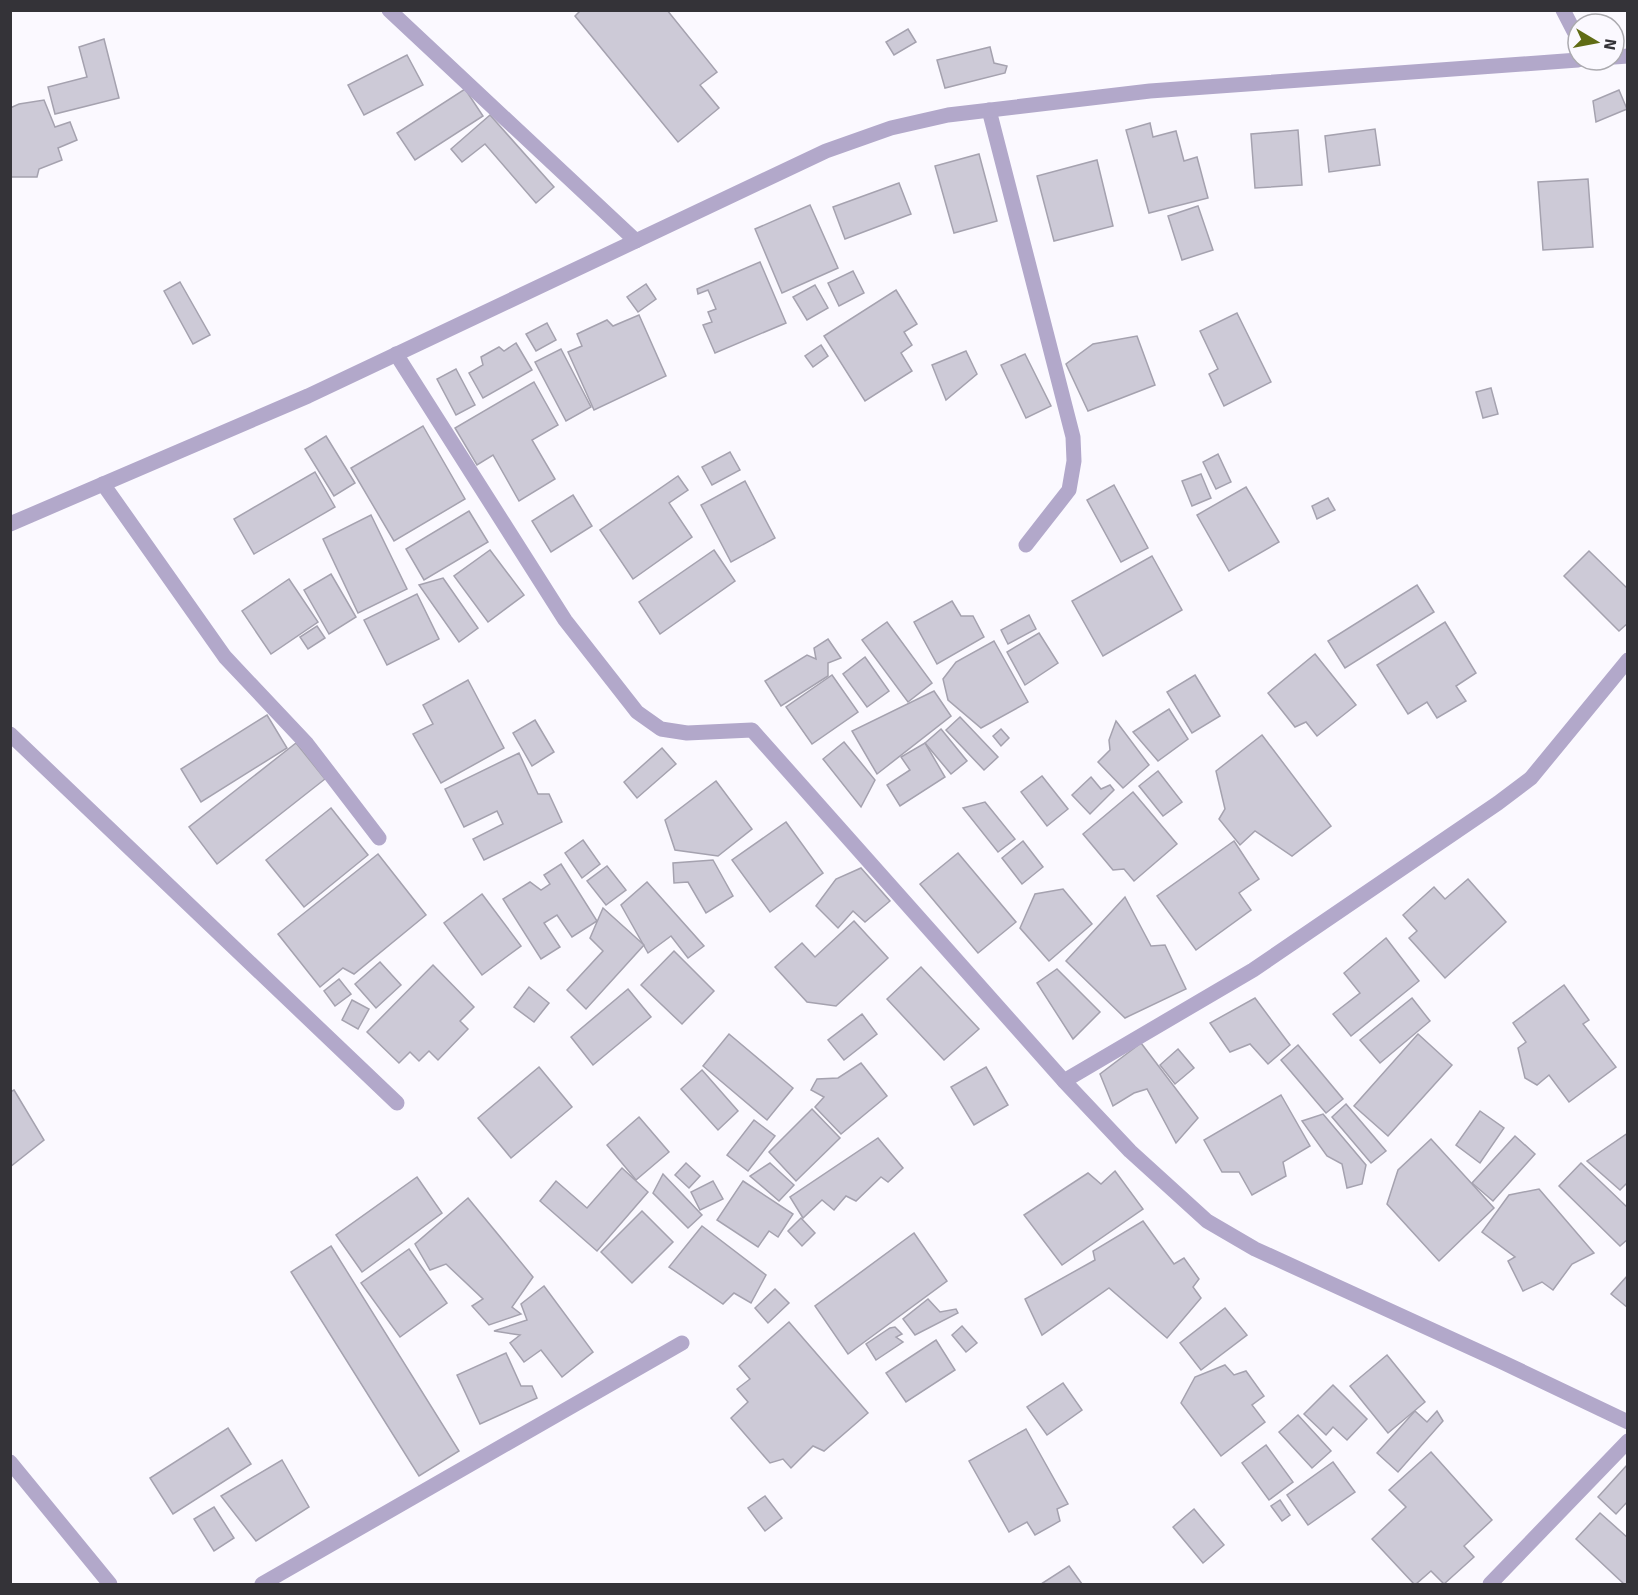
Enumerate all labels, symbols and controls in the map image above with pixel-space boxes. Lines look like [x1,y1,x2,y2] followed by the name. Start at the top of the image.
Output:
[1566,12,1626,72] north arrow
[1599,37,1621,52] text: N

